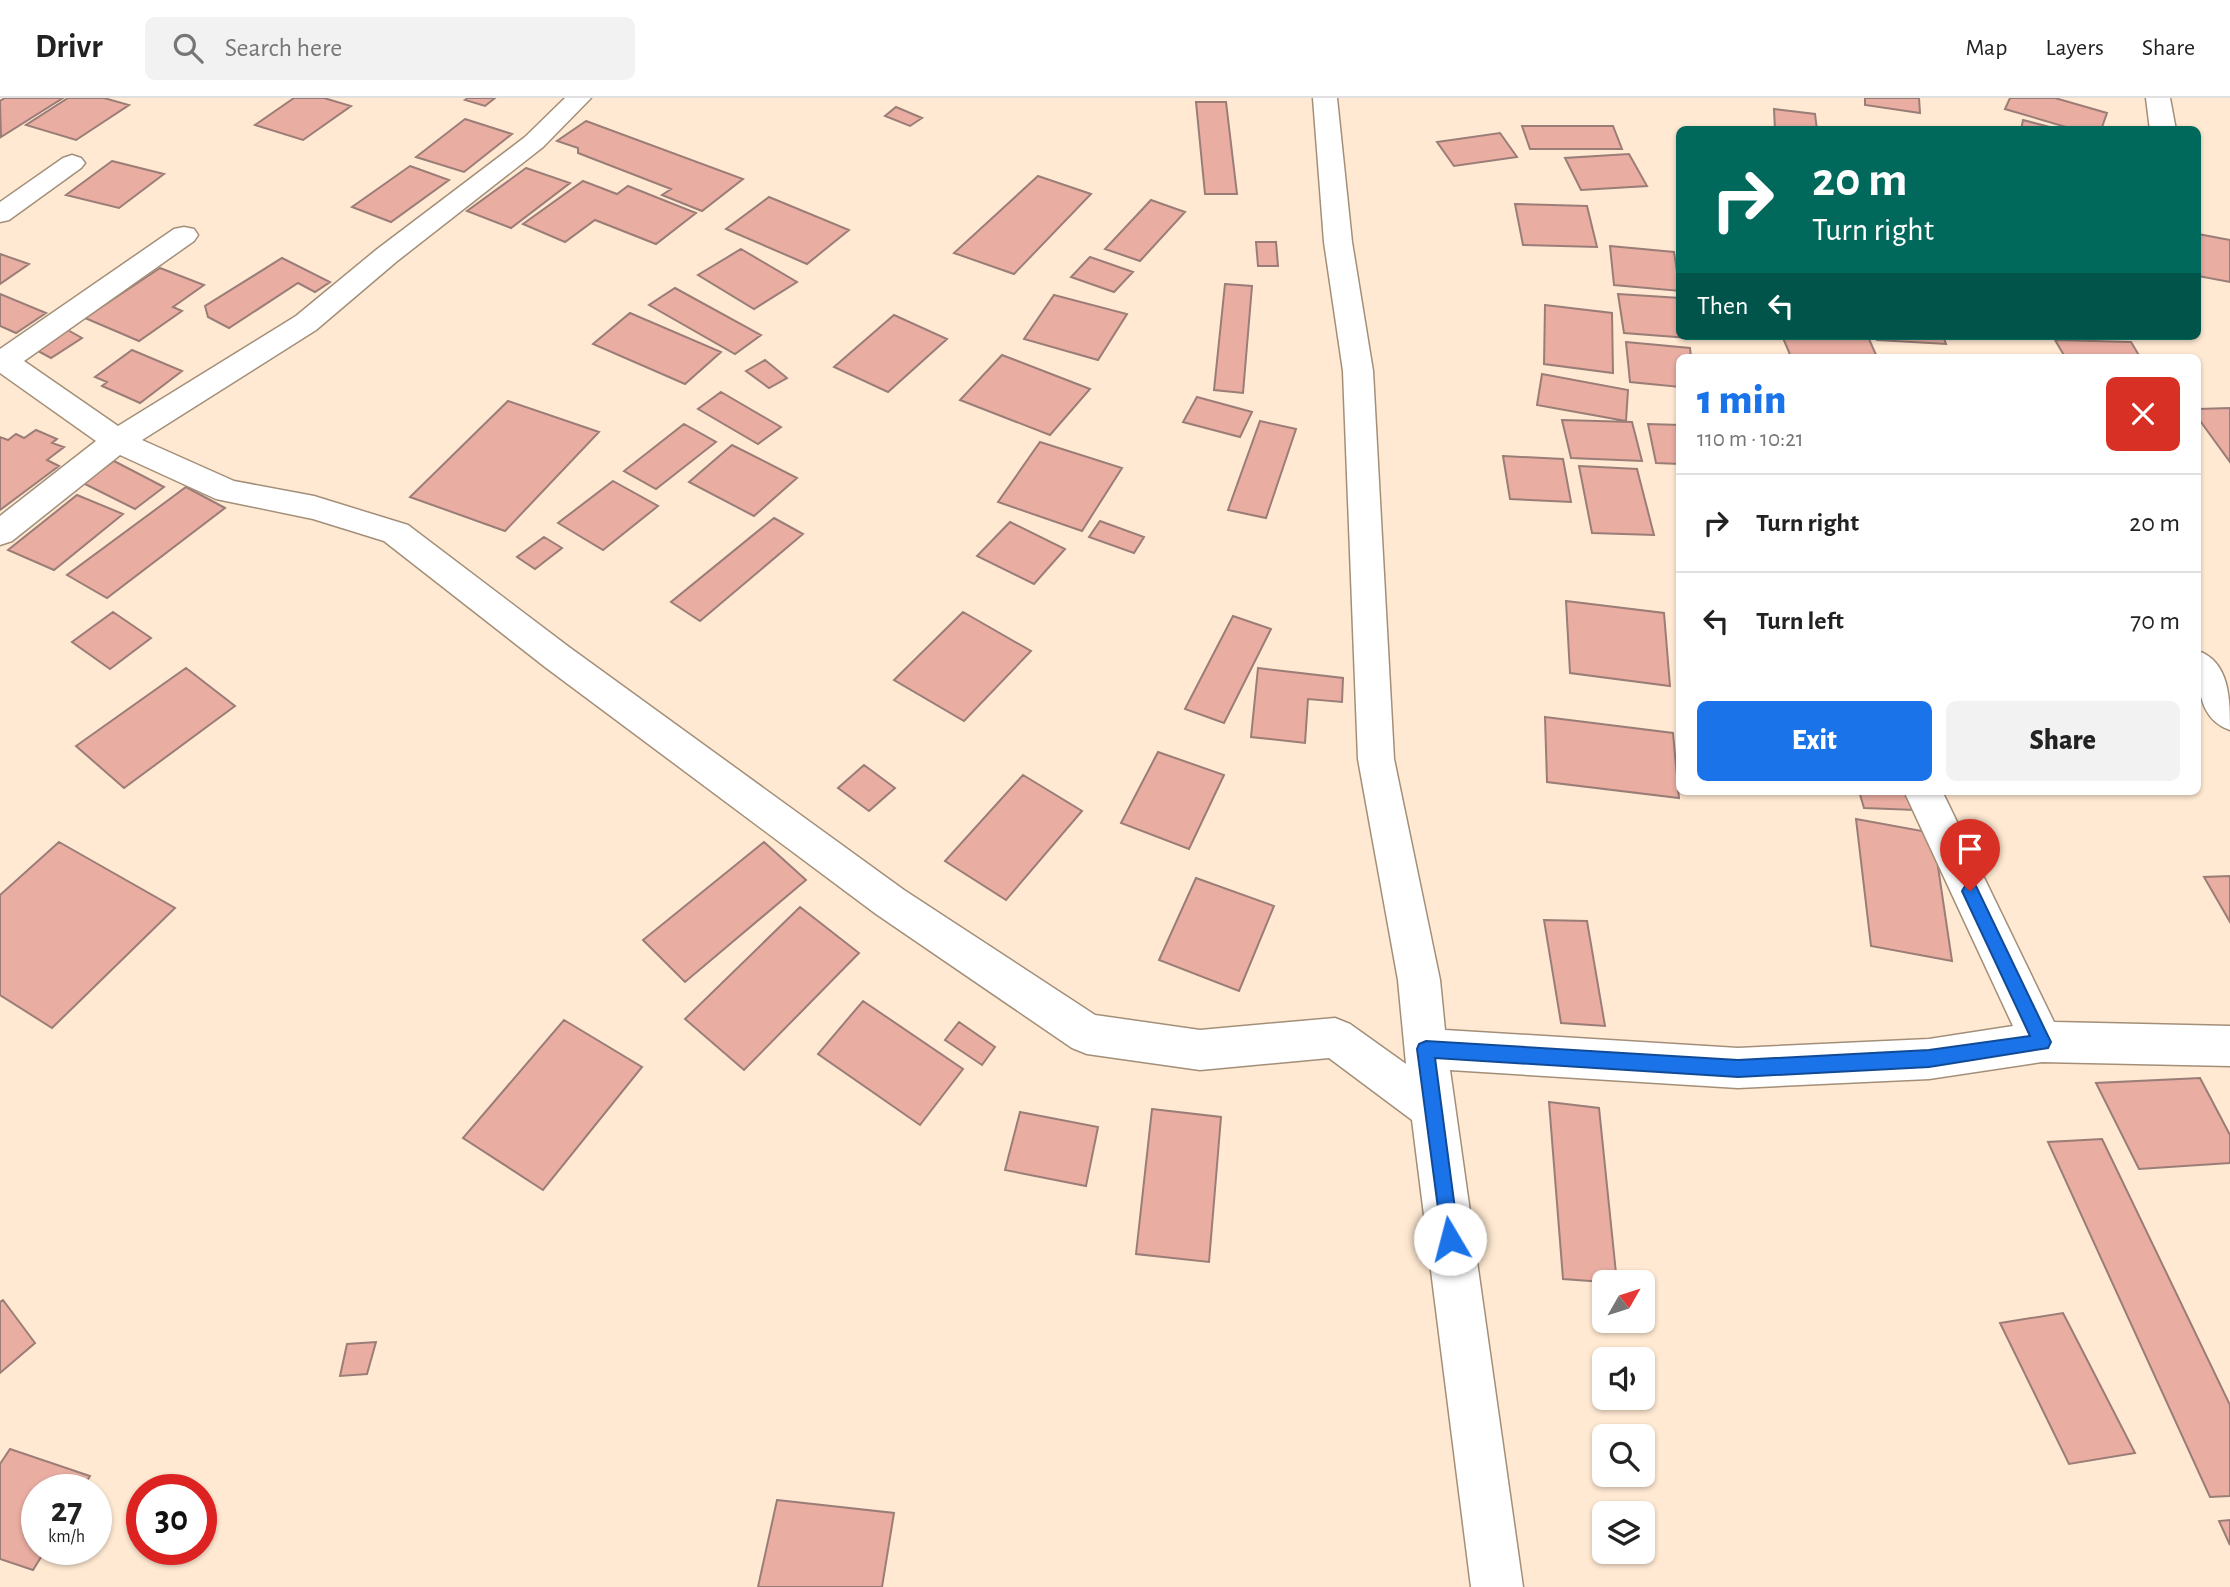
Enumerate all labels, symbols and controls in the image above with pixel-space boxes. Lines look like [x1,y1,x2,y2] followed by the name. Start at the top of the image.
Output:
[145,17,635,80] search box
[169,29,207,67] icon: search
[35,31,103,64] text: Drivr
[225,35,342,61] text: Search here
[1965,36,2007,60] text: Map
[2045,36,2104,60] text: Layers
[2142,36,2195,60] text: Share
[1697,154,1788,245] icon: right
[1812,156,1908,205] text: 20 m
[1812,214,1934,246] text: Turn right
[1762,287,1800,325] icon: left
[1697,293,1748,319] text: Then
[2106,377,2180,451] button: close
[1697,379,1786,421] text: 1 min
[1697,428,1804,451] text: 110 m · 10:21
[1697,504,1735,542] icon: right
[1756,510,1859,536] text: Turn right
[2129,510,2180,536] text: 20 m
[1697,602,1735,640] icon: left
[1756,608,1844,634] text: Turn left
[2130,608,2180,634] text: 70 m
[1697,701,1932,781] button: Exit
[1946,701,2180,781] button: Share
[1940,819,2000,891] pin
[1951,830,1989,868] icon: arrive
[1413,1202,1487,1276] position arrow
[1592,1270,1656,1334] north arrow
[1592,1270,1655,1564] map controls
[1592,1347,1655,1410] button: sound
[1592,1424,1655,1487] button: search
[126,1474,217,1565] speed limit sign: 30
[51,1493,82,1528] text: 27
[1592,1501,1655,1564] button: layers
[48,1528,85,1546] text: km/h

